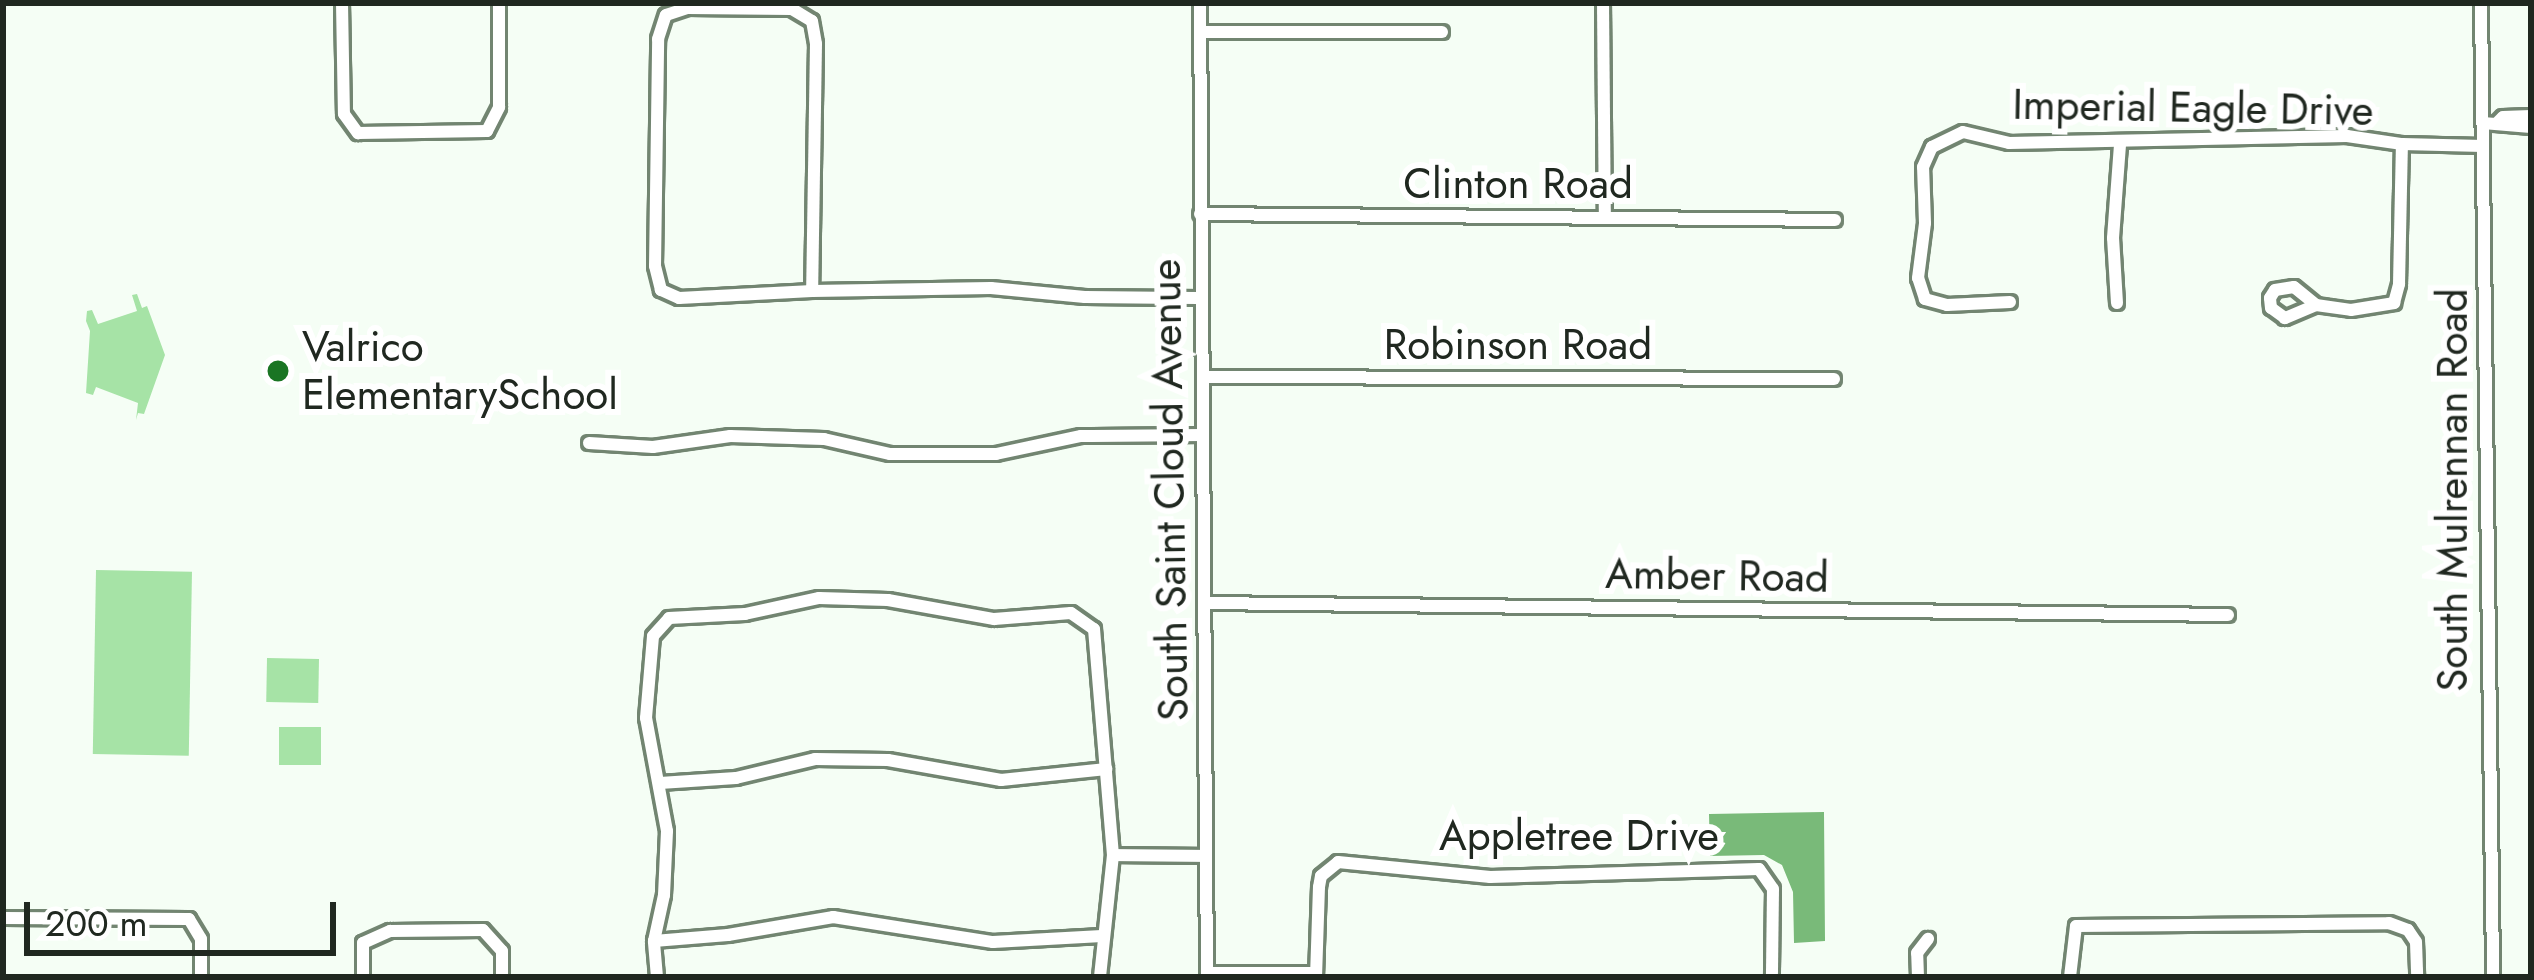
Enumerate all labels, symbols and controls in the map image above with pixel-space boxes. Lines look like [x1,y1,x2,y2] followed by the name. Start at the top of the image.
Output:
[2012,80,2374,136] street label: Imperial Eagle Drive
[1403,159,1633,209] street label: Clinton Road
[1141,258,1199,722] street label: South Saint Cloud Avenue
[2428,288,2478,692] street label: South Mulrennan Road
[1384,320,1652,370] street label: Robinson Road
[302,322,618,421] place label: Valrico ElementarySchool
[265,358,291,384] marker: Valrico ElementarySchool
[1605,549,1829,603] street label: Amber Road
[1439,811,1719,861] street label: Appletree Drive
[30,878,342,952] scale bar
[45,897,148,949] text: 200 m

